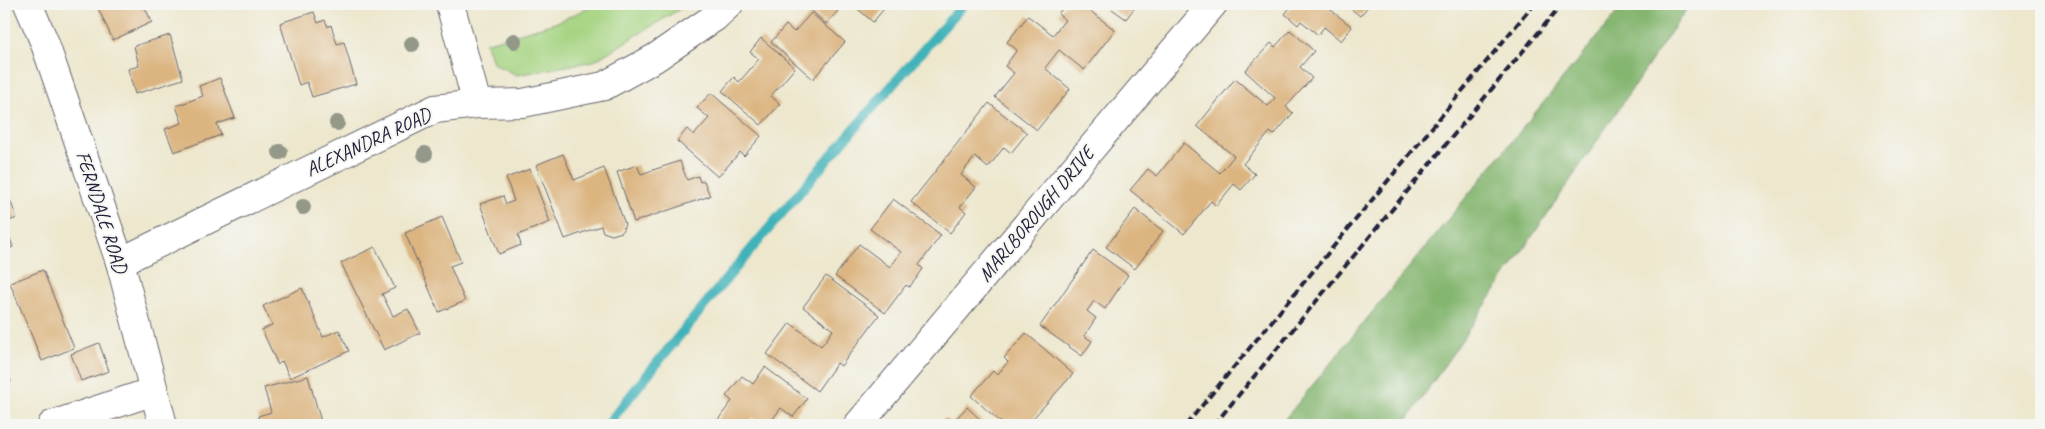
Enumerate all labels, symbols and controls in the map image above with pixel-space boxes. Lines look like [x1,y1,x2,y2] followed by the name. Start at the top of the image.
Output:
[302,102,436,182] street label: ALEXANDRA ROAD
[972,139,1102,287] street label: MARLBOROUGH DRIVE
[71,148,134,277] street label: FERNDALE ROAD

